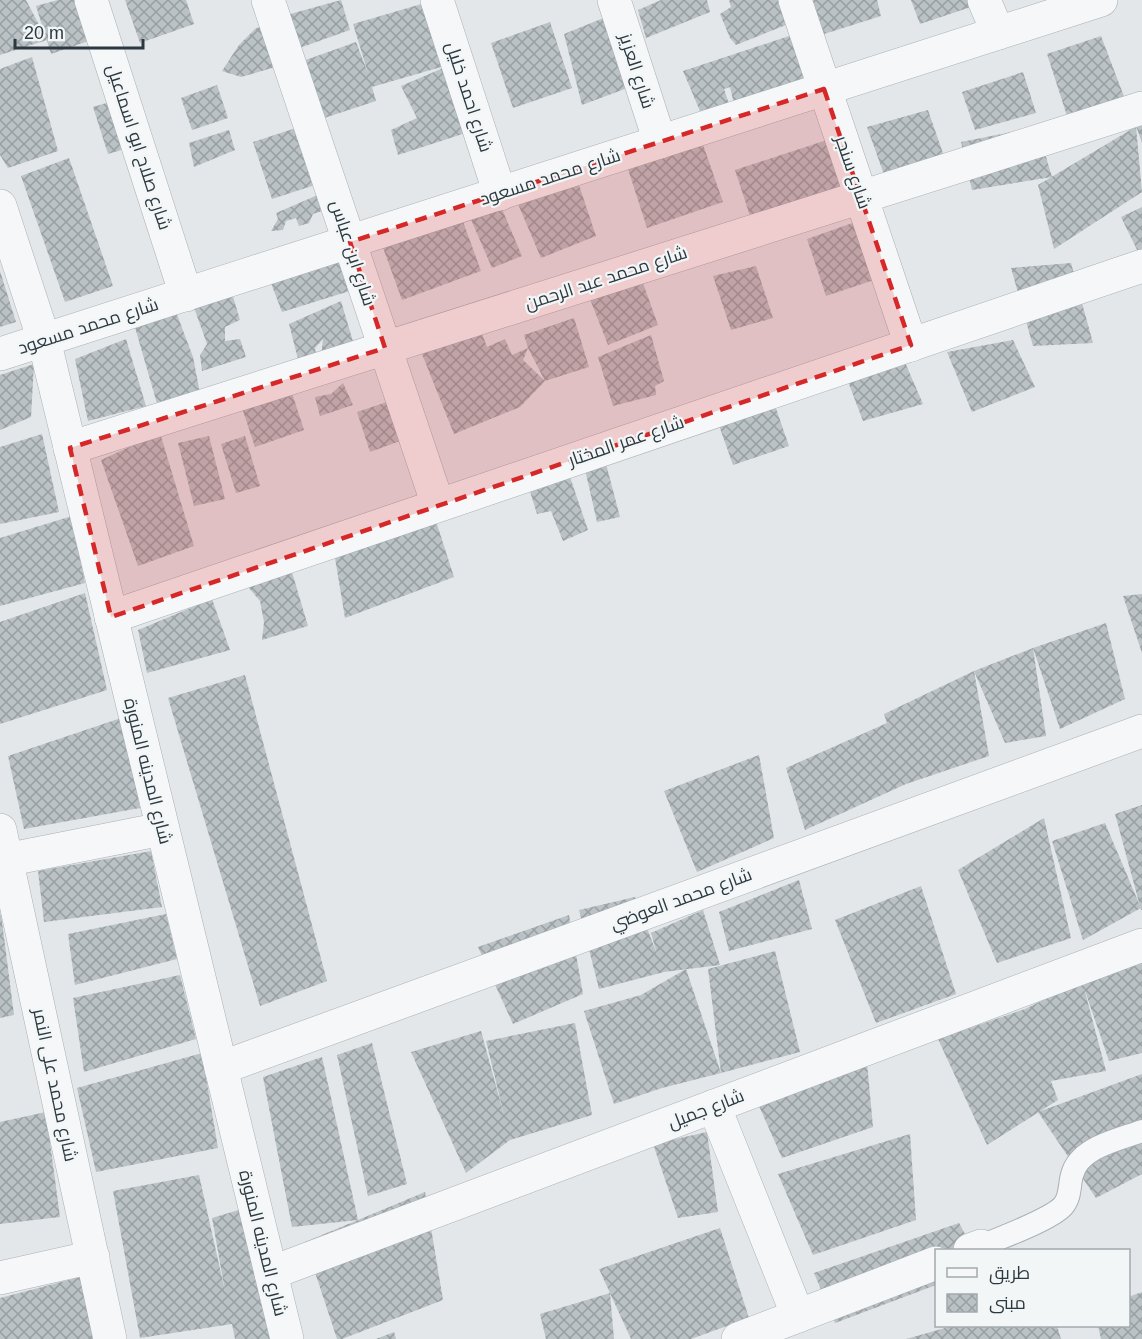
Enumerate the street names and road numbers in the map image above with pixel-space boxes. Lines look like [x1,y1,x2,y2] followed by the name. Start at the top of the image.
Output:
[613,30,659,112] street label: شارع العزيز
[440,39,496,155] street label: شارع احمد خليل
[101,62,175,233] street label: شارع صلاح ابو اسماعيل
[829,132,875,212] street label: شارع سنجر
[477,145,623,211] street label: شارع محمد مسعود
[325,198,380,309] street label: شارع ابن عباس
[522,242,690,316] street label: شارع محمد عبد الرحمن
[15,294,161,360] street label: شارع محمد مسعود
[564,412,687,472] street label: شارع عمر المختار
[118,696,176,847] street label: شارع المدينه المنورة
[607,864,756,937] street label: شارع محمد العوضي
[27,1006,81,1164] street label: شارع محمد على النمر
[665,1085,748,1135] street label: شارع جميل
[233,1168,291,1319] street label: شارع المدينه المنورة

